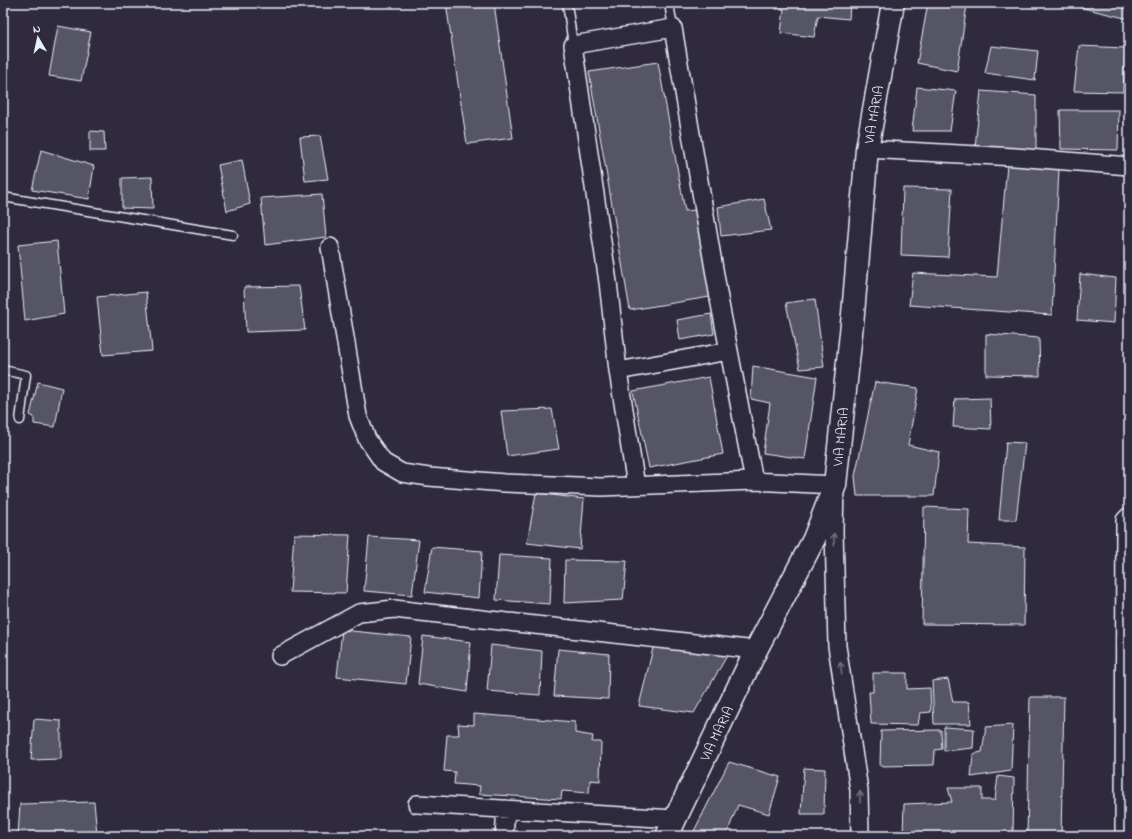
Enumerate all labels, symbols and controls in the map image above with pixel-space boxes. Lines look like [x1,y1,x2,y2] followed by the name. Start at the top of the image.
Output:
[18,18,58,58] north arrow
[32,21,42,38] text: N
[859,84,890,146] street label: VIA MARIA
[828,406,855,468] street label: VIA MARIA
[830,533,838,546] one-way arrow
[837,662,845,675] one-way arrow
[695,703,740,766] street label: VIA MARIA
[856,791,863,804] one-way arrow

